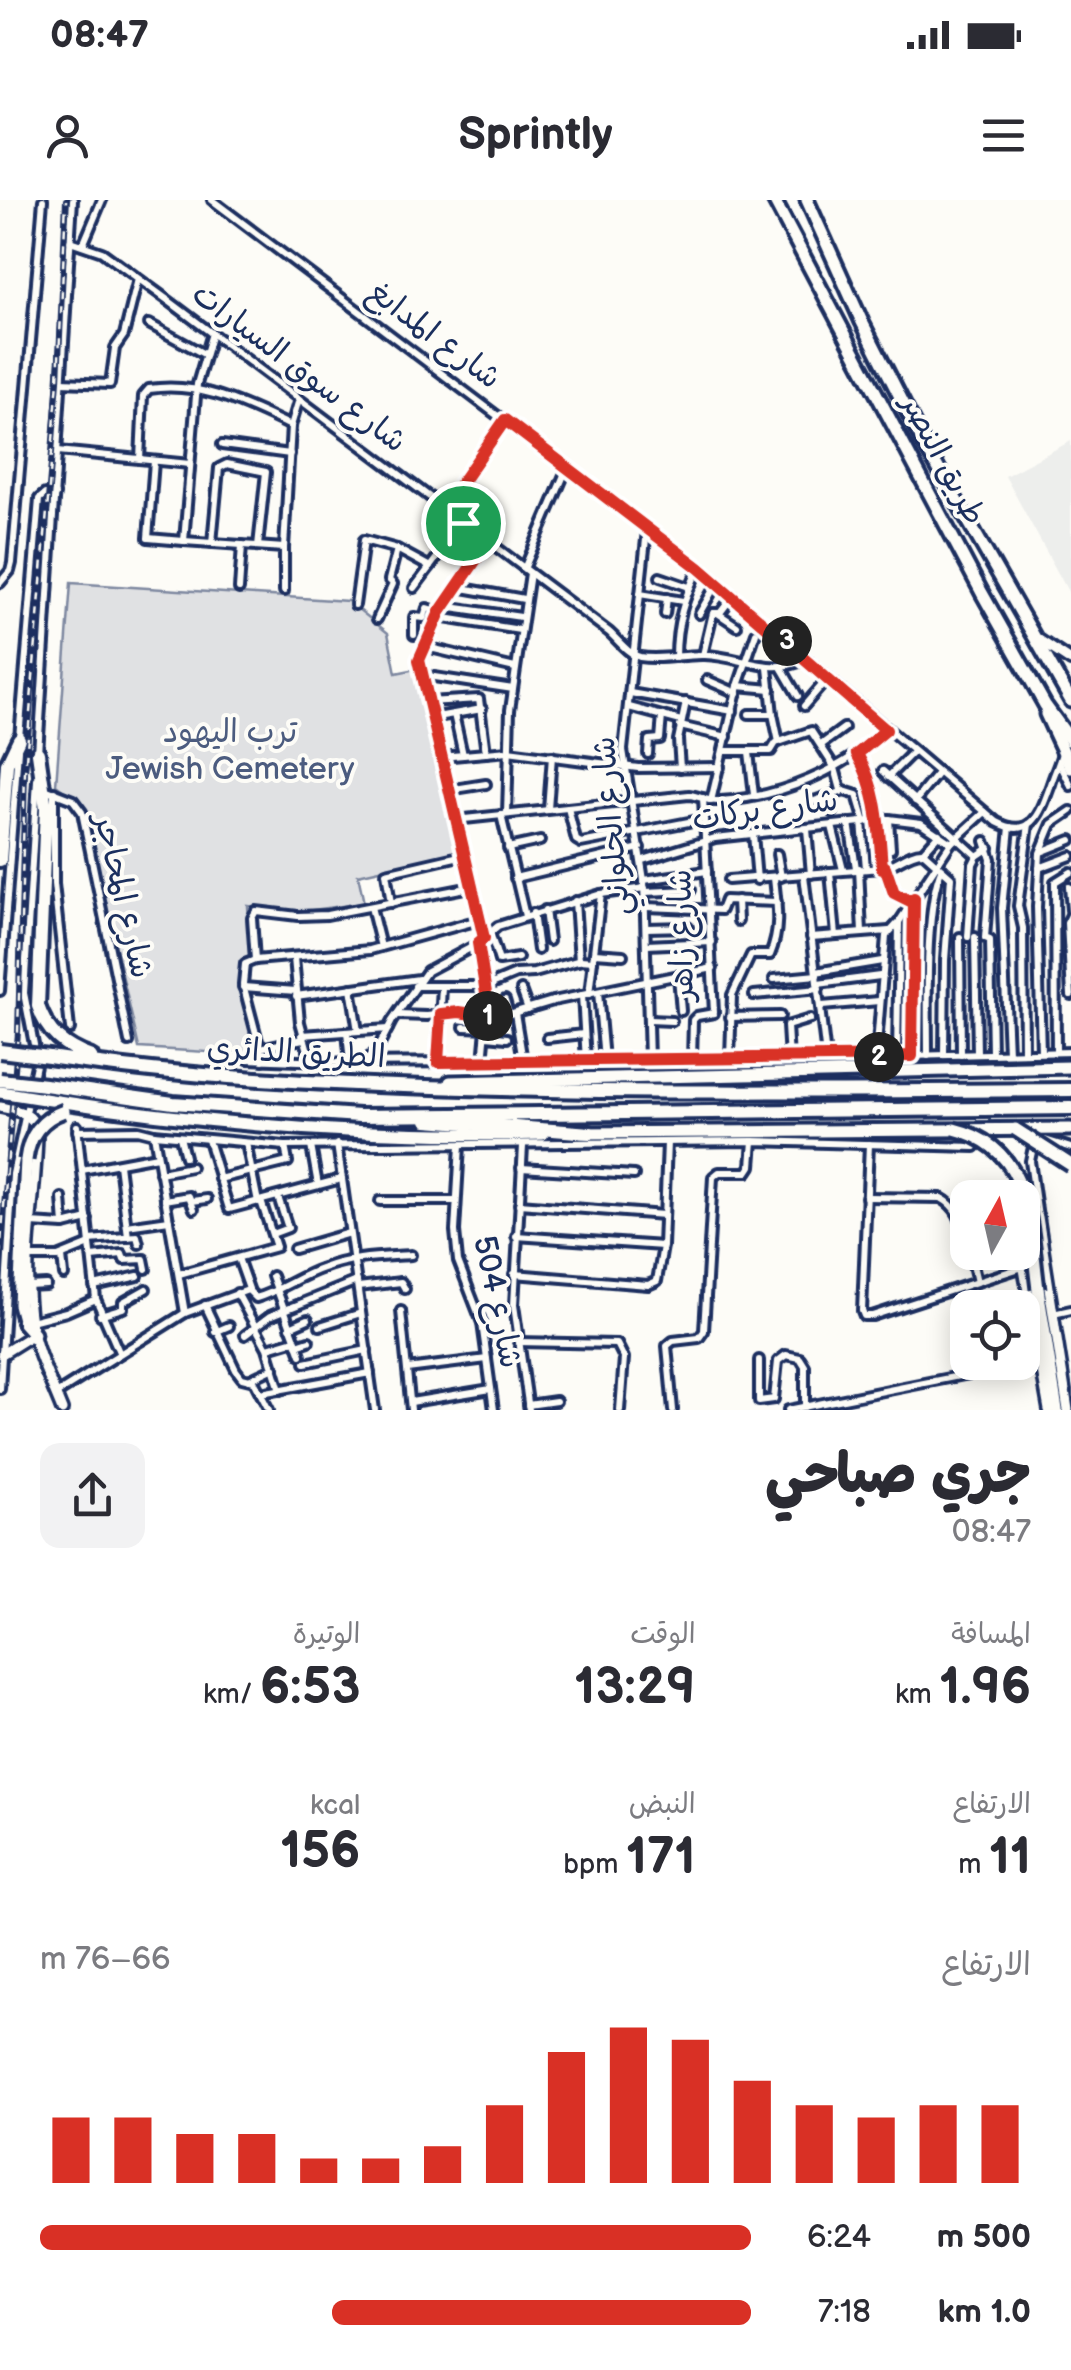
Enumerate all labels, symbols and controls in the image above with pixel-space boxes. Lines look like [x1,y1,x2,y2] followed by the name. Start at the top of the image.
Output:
[50,13,149,58] text: 08:47
[40,108,95,163] icon: person
[458,108,613,163] text: Sprintly
[976,108,1031,163] icon: menu
[358,272,509,399] street label: شارع المدابغ
[183,275,414,463] street label: شارع سوق السيارات
[891,385,994,532] street label: طريق النصر
[421,481,506,566] pin
[436,496,491,551] icon: arrive
[762,616,812,666] pin: 3
[779,624,795,657] text: 3
[106,713,355,789] park label: ترب اليهود Jewish Cemetery
[585,734,646,917] street label: شارع الحلواني
[690,780,841,842] street label: شارع بركات
[82,807,161,983] street label: شارع المحاجر
[661,869,705,1004] street label: شارع زاهر
[463,991,513,1041] pin: 1
[482,999,494,1032] text: 1
[206,1029,386,1079] street label: الطريق الدائري
[854,1032,904,1082] pin: 2
[871,1040,887,1073] text: 2
[950,1180,1040,1270] north arrow
[950,1180,1040,1380] map controls
[462,1232,530,1372] street label: شارع 504
[950,1290,1040,1380] button: locate
[765,1442,1031,1509] text: جري صباحي
[40,1443,145,1548] button: share
[952,1513,1031,1552] text: 08:47
[293,1618,360,1651] text: الوتيرة
[630,1618,696,1651] text: الوقت
[951,1618,1031,1651] text: المسافة
[260,1658,360,1718] text: 6:53
[574,1658,696,1718] text: 13:29
[939,1658,1031,1718] text: 1.96
[203,1678,260,1711] text: /km
[895,1678,939,1711] text: km
[629,1788,696,1821] text: النبض
[952,1788,1031,1821] text: الارتفاع
[310,1789,360,1822] text: kcal
[280,1822,360,1882] text: 156
[626,1828,696,1888] text: 171
[989,1828,1031,1888] text: 11
[563,1848,626,1881] text: bpm
[958,1848,989,1881] text: m
[40,1940,171,1979] text: 66–76 m
[941,1946,1031,1985] text: الارتفاع
[807,2218,871,2257] text: 6:24
[937,2218,1031,2257] text: 500 m
[818,2293,871,2332] text: 7:18
[938,2293,1031,2332] text: 1.0 km

